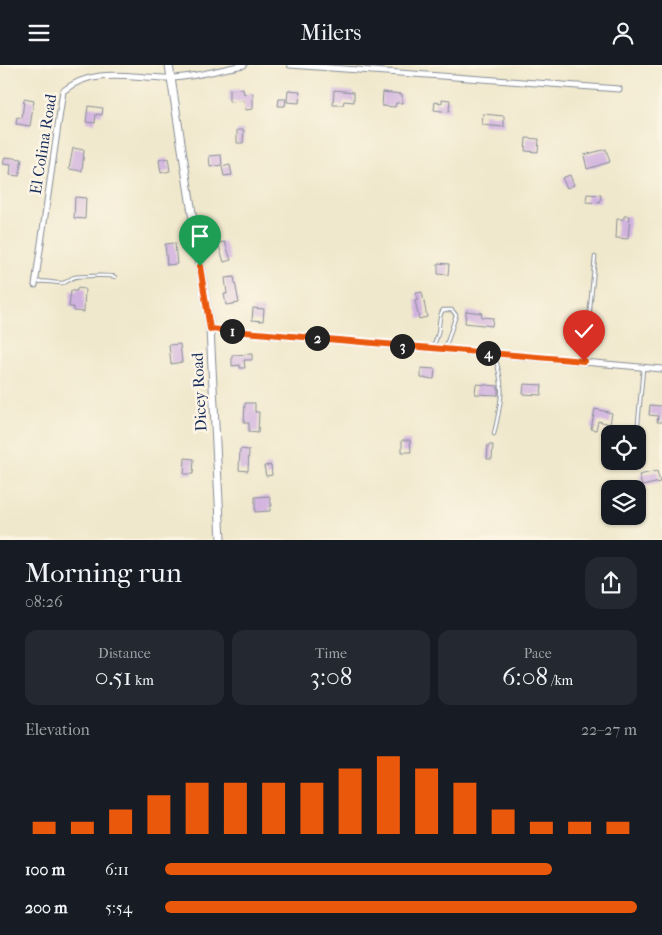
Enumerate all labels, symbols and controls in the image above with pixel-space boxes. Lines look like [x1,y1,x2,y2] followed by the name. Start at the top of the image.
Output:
[25,19,53,47] icon: menu
[609,19,637,47] icon: person
[301,20,361,46] text: Milers
[26,92,60,196] street label: El Colina Road
[179,215,221,266] pin
[186,222,214,250] icon: arrive
[563,310,605,361] pin
[570,317,598,345] icon: check
[220,319,244,343] pin: 1
[230,323,235,340] text: 1
[304,325,330,351] pin: 2
[314,330,321,347] text: 2
[390,333,414,359] pin: 3
[400,338,405,355] text: 3
[476,341,500,365] pin: 4
[484,345,493,362] text: 4
[187,352,211,432] street label: Dicey Road
[601,425,646,525] map controls
[601,425,646,470] button: locate
[601,480,646,525] button: layers
[25,556,182,589] text: Morning run
[585,557,637,609] button: share
[25,592,63,611] text: 08:26
[98,645,151,662] text: Distance
[315,645,347,662] text: Time
[524,645,552,662] text: Pace
[95,662,132,691] text: 0.51
[310,662,352,691] text: 3:08
[502,662,548,691] text: 6:08
[132,672,154,689] text: km
[548,672,573,689] text: /km
[25,720,90,739] text: Elevation
[581,720,637,739] text: 22–27 m
[25,860,65,879] text: 100 m
[105,860,129,879] text: 6:11
[25,898,68,917] text: 200 m
[105,898,132,917] text: 5:54

